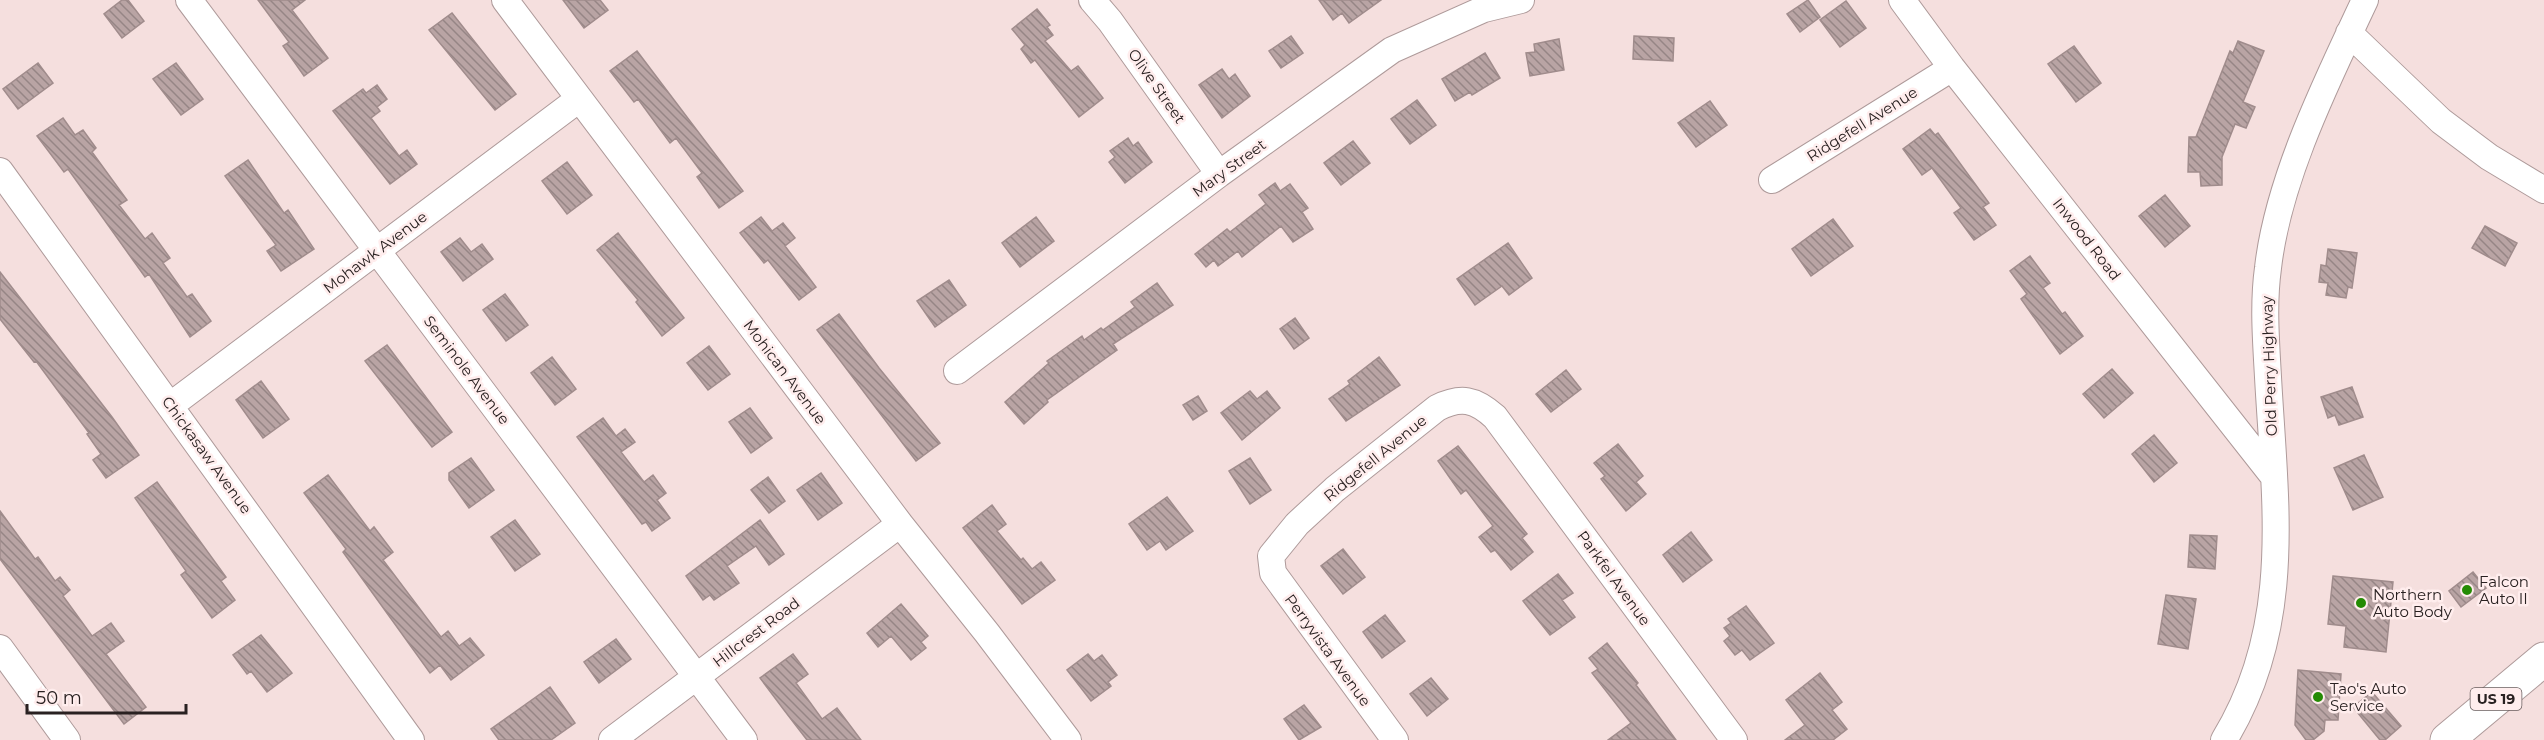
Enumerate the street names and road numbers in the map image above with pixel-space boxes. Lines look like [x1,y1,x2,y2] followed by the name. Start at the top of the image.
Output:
[1124,45,1190,127] street label: Olive Street
[1803,82,1921,166] street label: Ridgefell Avenue
[1188,135,1270,201] street label: Mary Street
[2049,194,2125,284] street label: Inwood Road
[319,207,431,297] street label: Mohawk Avenue
[2257,295,2281,436] street label: Old Perry Highway
[420,312,514,428] street label: Seminole Avenue
[740,316,830,428] street label: Mohican Avenue
[158,393,256,517] street label: Chickasaw Avenue
[1320,411,1430,505] street label: Ridgefell Avenue
[1573,527,1655,629] street label: Parkfel Avenue
[1281,590,1375,710] street label: Perryvista Avenue
[709,593,803,671] street label: Hillcrest Road
[2470,688,2522,710] road number: US 19

